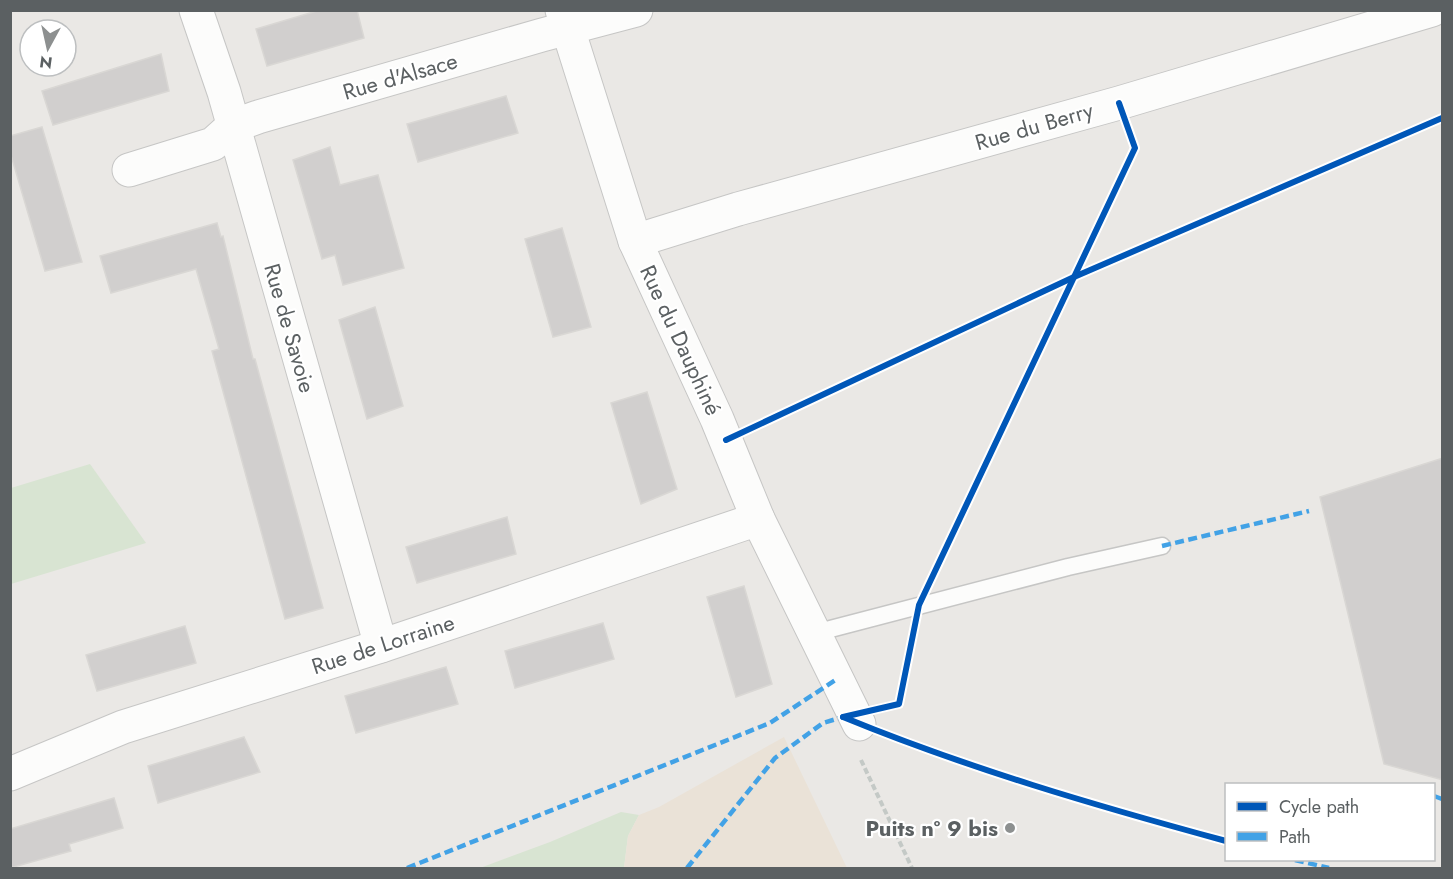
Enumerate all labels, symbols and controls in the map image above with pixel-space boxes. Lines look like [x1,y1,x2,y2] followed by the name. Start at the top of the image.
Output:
[18,18,78,78] north arrow
[339,44,461,108] street label: Rue d'Alsace
[38,50,54,75] text: N
[971,94,1097,158] street label: Rue du Berry
[256,260,324,396] street label: Rue de Savoie
[632,260,730,420] street label: Rue du Dauphiné
[307,606,459,682] street label: Rue de Lorraine
[1225,783,1435,861] legend
[1279,794,1359,820] text: Cycle path
[866,812,998,844] place label: Puits n° 9 bis
[1003,821,1017,835] marker: Puits n° 9 bis
[1279,824,1311,850] text: Path

